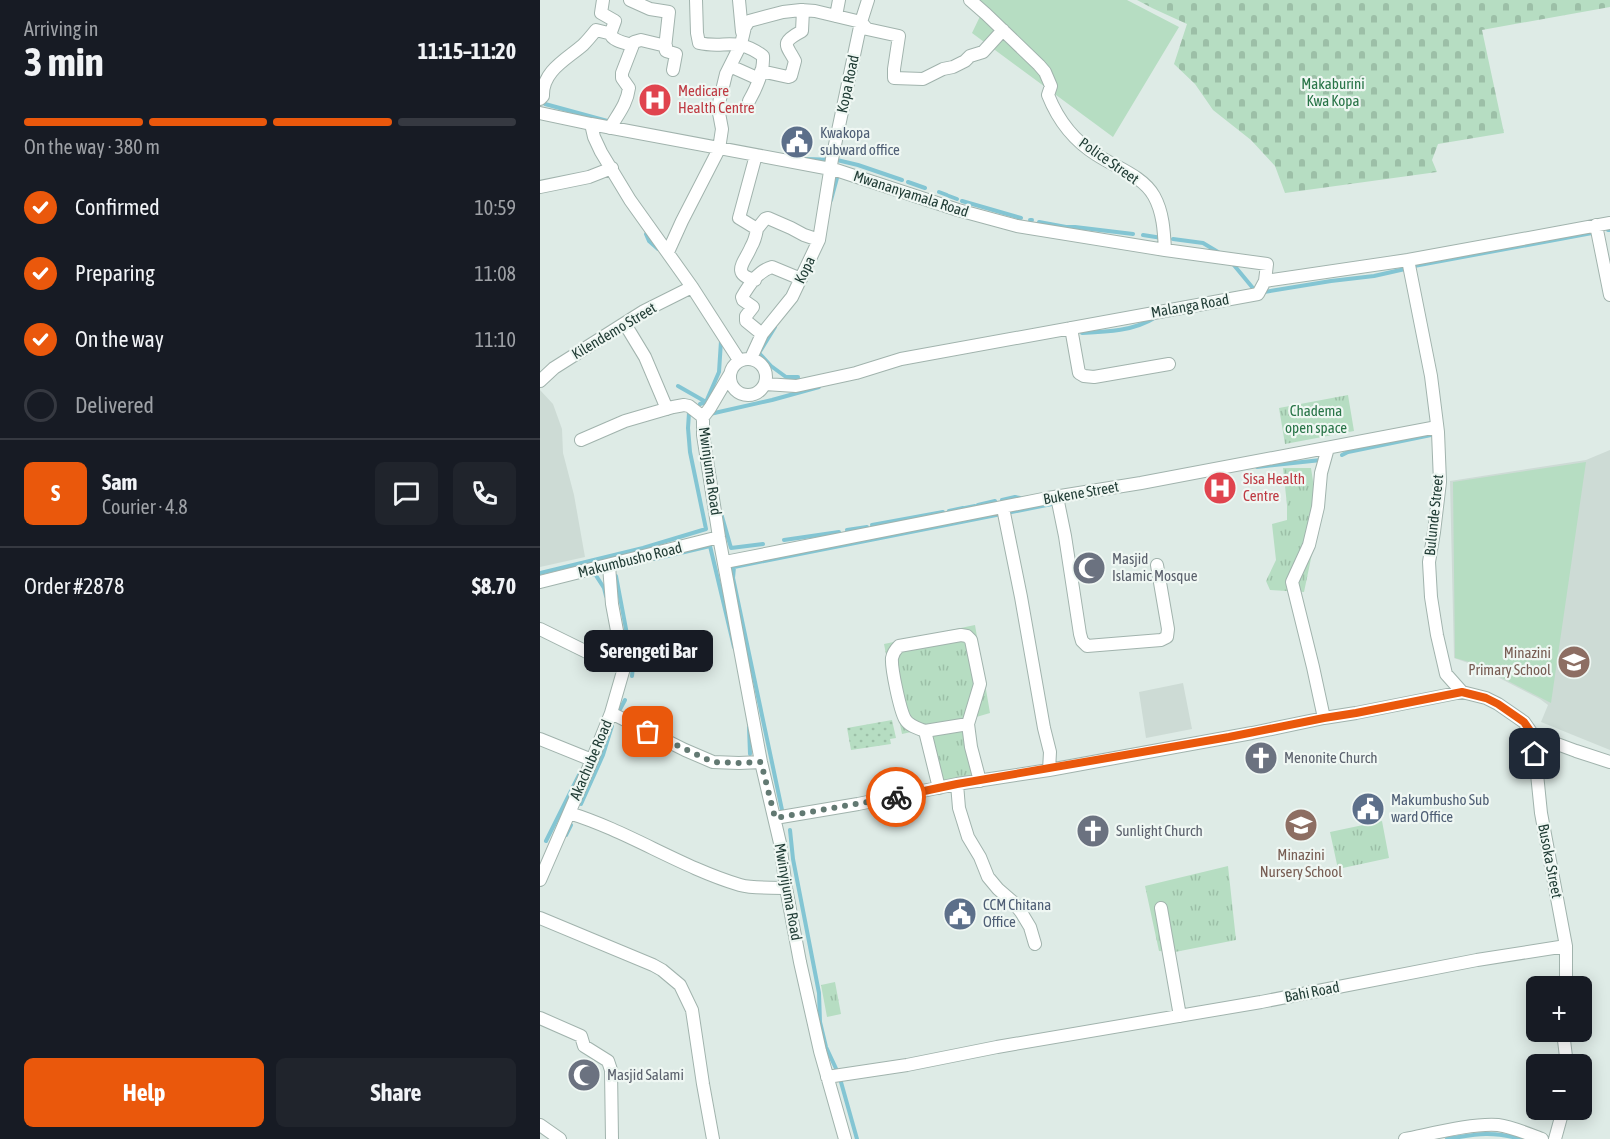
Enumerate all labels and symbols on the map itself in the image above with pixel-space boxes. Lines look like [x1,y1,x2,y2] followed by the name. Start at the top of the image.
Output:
[833,53,862,114] street label: Kopa Road
[1301,75,1365,109] park label: Makaburini Kwa Kopa
[637,82,673,118] hospital icon: Medicare Health Centre
[678,82,755,116] place label: Medicare Health Centre
[779,124,815,160] public building icon: Kwakopa subward office
[820,124,900,158] place label: Kwakopa subward office
[1076,134,1142,187] street label: Police Street
[852,167,971,220] street label: Mwananyamala Road
[791,253,818,286] street label: Kopa
[1149,290,1230,321] street label: Malanga Road
[568,299,659,362] street label: Kilendemo Street
[1285,402,1347,436] park label: Chadema open space
[696,426,725,516] street label: Mwinjuma Road
[1202,470,1238,506] hospital icon: Sisa Health Centre
[1243,470,1305,504] place label: Sisa Health Centre
[1421,473,1446,556] street label: Bulunde Street
[1042,477,1120,508] street label: Bukene Street
[576,538,684,581] street label: Makumbusho Road
[1071,550,1107,586] mosque icon: Masjid Islamic Mosque
[1112,550,1198,584] place label: Masjid Islamic Mosque
[584,630,712,672] callout: Serengeti Bar
[1468,644,1551,678] place label: Minazini Primary School
[1556,644,1592,680] school or university icon: Minazini Primary School
[622,706,673,757] pin
[566,717,615,803] street label: Akachube Road
[1509,728,1560,779] pin
[1243,740,1279,776] church icon: Menonite Church
[1284,749,1377,766] place label: Menonite Church
[866,767,926,827] courier
[1350,791,1386,827] public building icon: Makumbusho Sub ward Office
[1391,791,1489,825] place label: Makumbusho Sub ward Office
[1283,807,1319,843] school or university icon: Minazini Nursery School
[1075,813,1111,849] church icon: Sunlight Church
[1116,822,1203,839] place label: Sunlight Church
[1535,822,1566,899] street label: Busoka Street
[772,842,805,942] street label: Mwinyijuma Road
[1260,846,1342,880] place label: Minazini Nursery School
[942,896,978,932] public building icon: CCM Chitana Office
[983,896,1051,930] place label: CCM Chitana Office
[1283,978,1341,1005] street label: Bahi Road
[566,1057,602,1093] mosque icon: Masjid Salami
[607,1066,684,1083] place label: Masjid Salami

